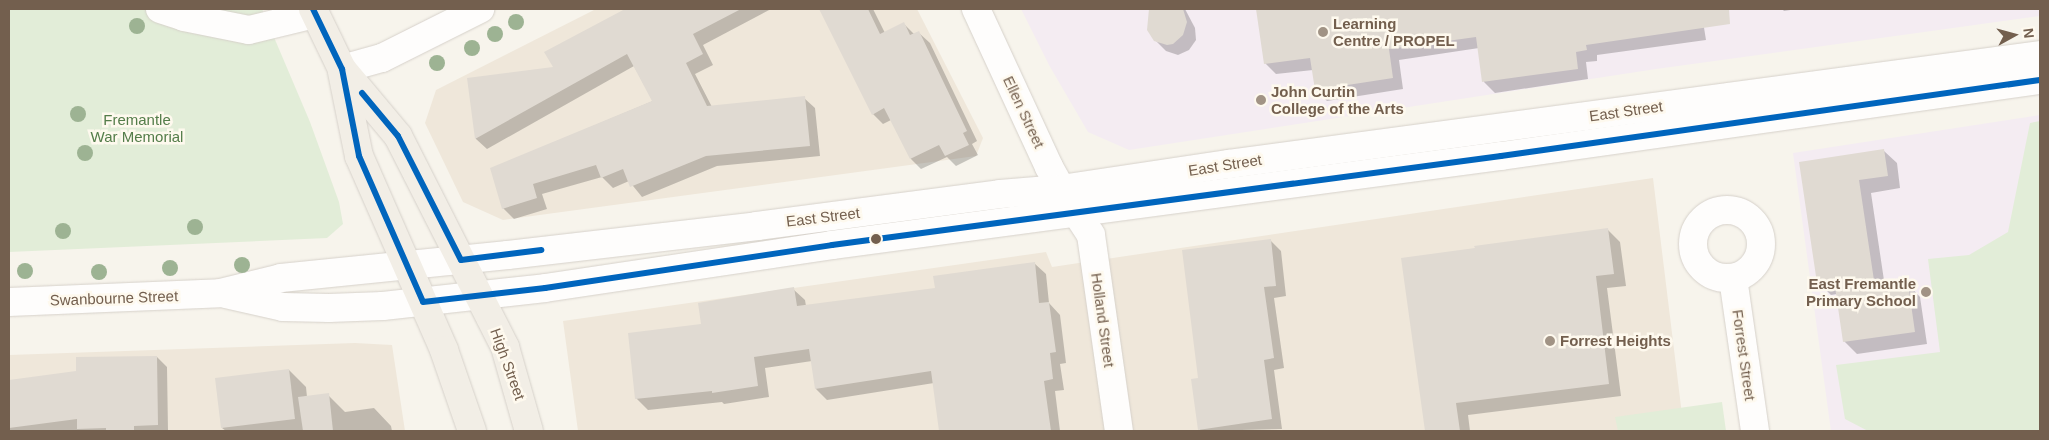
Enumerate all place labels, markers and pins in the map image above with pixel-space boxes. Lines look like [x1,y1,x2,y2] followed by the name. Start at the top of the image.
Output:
[1333,14,1455,49] place label: Learning Centre / PROPEL
[1317,26,1329,38] marker: Learning Centre / PROPEL
[1271,82,1404,117] place label: John Curtin College of the Arts
[1255,94,1267,106] marker: John Curtin College of the Arts
[871,234,881,244] unlabelled marker
[1806,274,1916,309] place label: East Fremantle Primary School
[1920,286,1932,298] marker: East Fremantle Primary School
[1560,332,1671,350] place label: Forrest Heights
[1544,335,1556,347] marker: Forrest Heights

